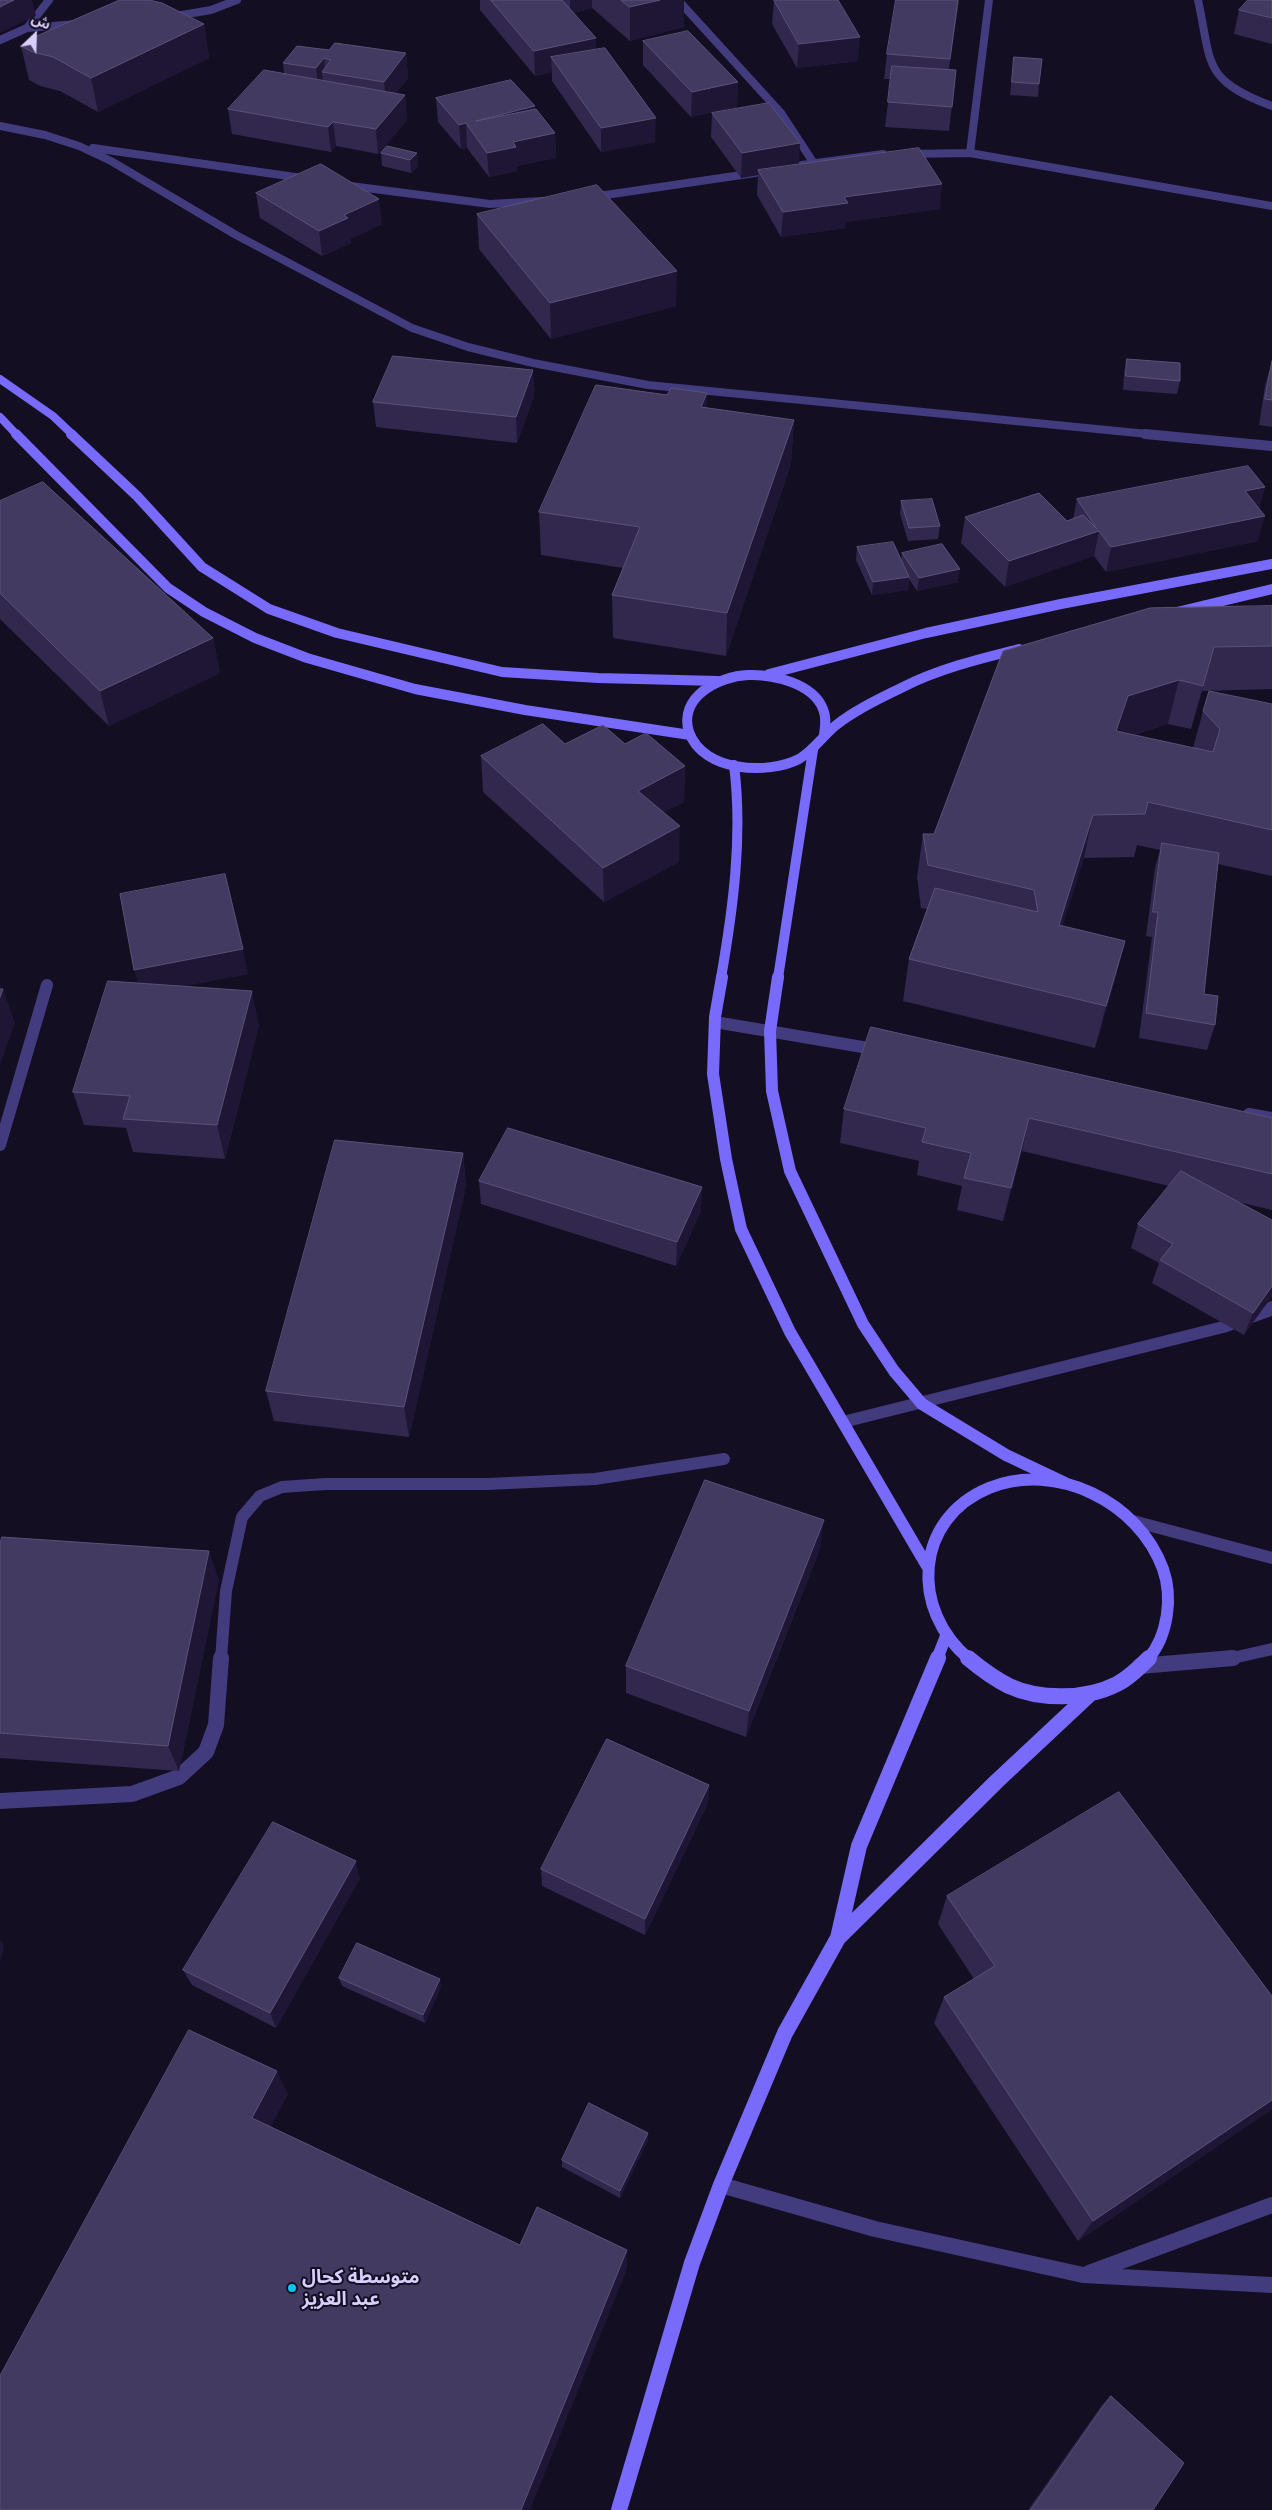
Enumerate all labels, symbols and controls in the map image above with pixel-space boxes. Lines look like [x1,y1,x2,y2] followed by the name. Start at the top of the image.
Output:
[10,10,60,60] north arrow
[29,10,53,33] text: ش
[302,2266,420,2310] place label: متوسطة كحال عبد العزيز
[286,2282,298,2294] marker: متوسطة كحال عبد العزيز

